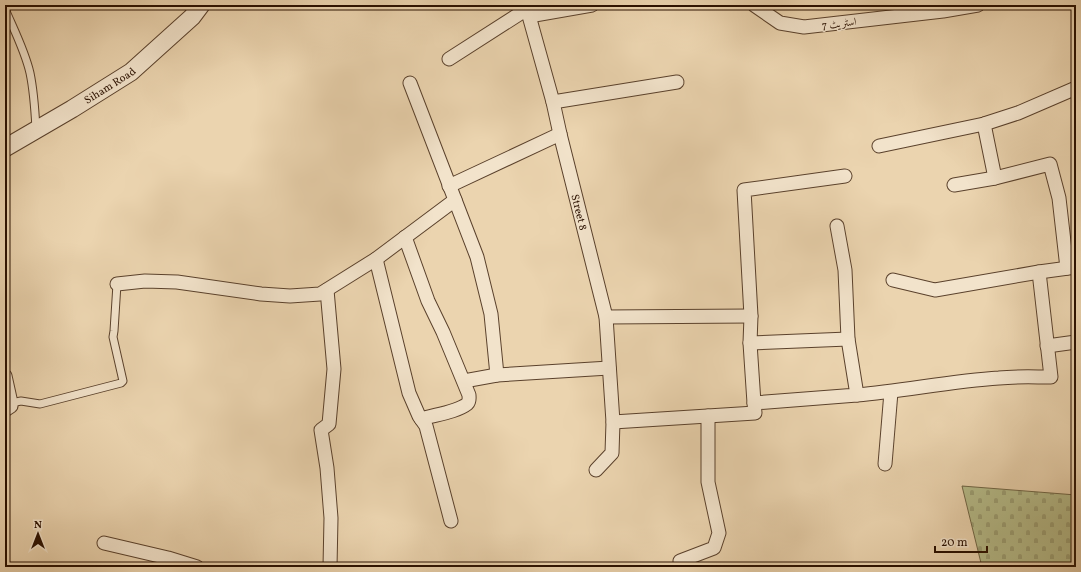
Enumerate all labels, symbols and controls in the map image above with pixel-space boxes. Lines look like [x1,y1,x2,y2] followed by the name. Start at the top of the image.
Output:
[821,15,857,34] street label: اسٹریٹ 7
[82,65,140,108] street label: Siham Road
[566,193,590,232] street label: Street 8
[18,514,58,554] north arrow
[34,518,42,533] text: N
[935,528,987,554] scale bar
[941,535,968,551] text: 20 m

